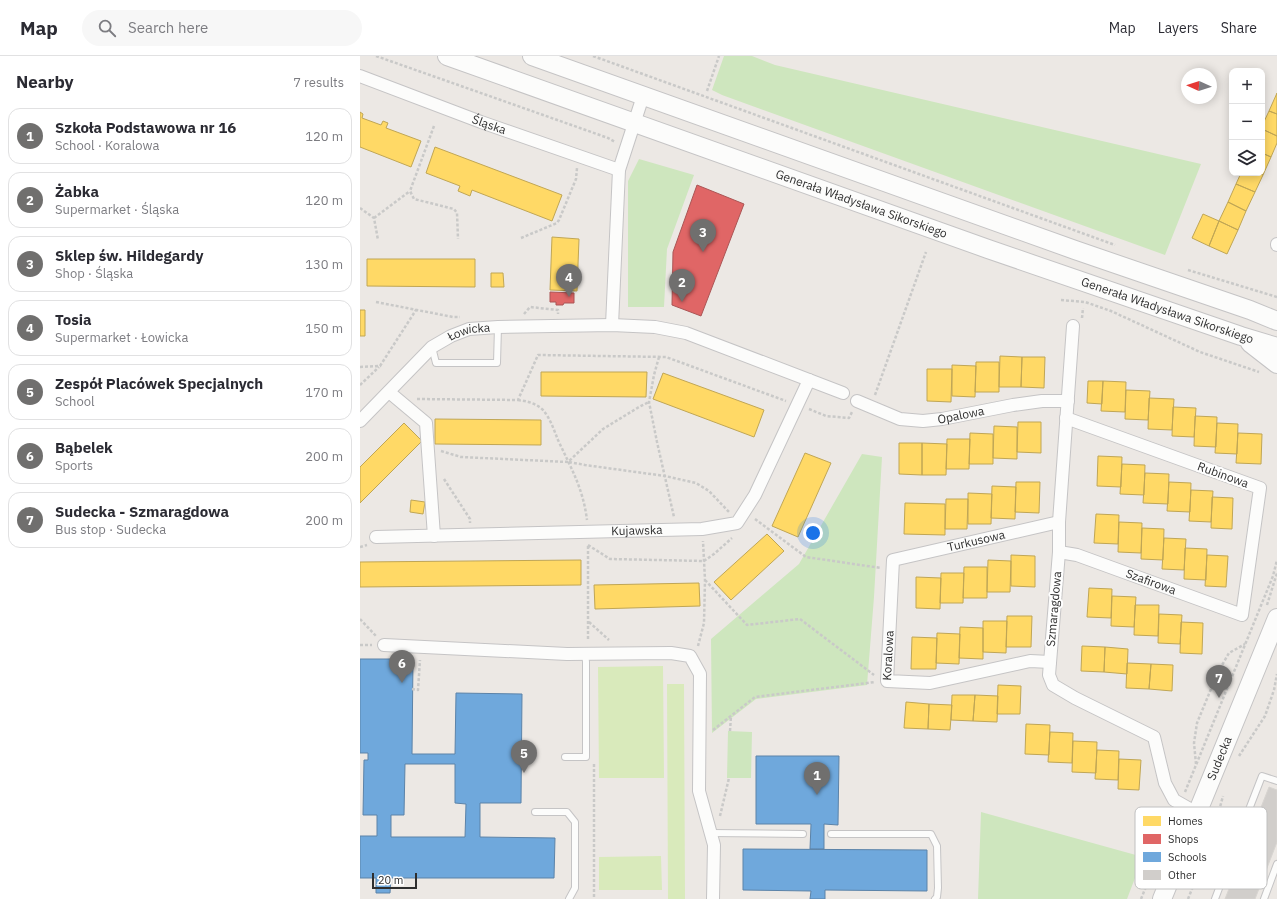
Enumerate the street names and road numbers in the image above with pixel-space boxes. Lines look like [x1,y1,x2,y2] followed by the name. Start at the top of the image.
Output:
[470,111,509,137] street label: Śląska
[774,166,950,241] street label: Generała Władysława Sikorskiego
[1079,274,1256,346] street label: Generała Władysława Sikorskiego
[444,320,491,344] street label: Łowicka
[937,403,986,426] street label: Opalowa
[1195,458,1251,491] street label: Rubinowa
[611,522,663,538] street label: Kujawska
[946,526,1007,554] street label: Turkusowa
[1124,565,1179,598] street label: Szafirowa
[1043,570,1064,647] street label: Szmaragdowa
[879,629,897,681] street label: Koralowa
[1203,733,1235,782] street label: Sudecka

